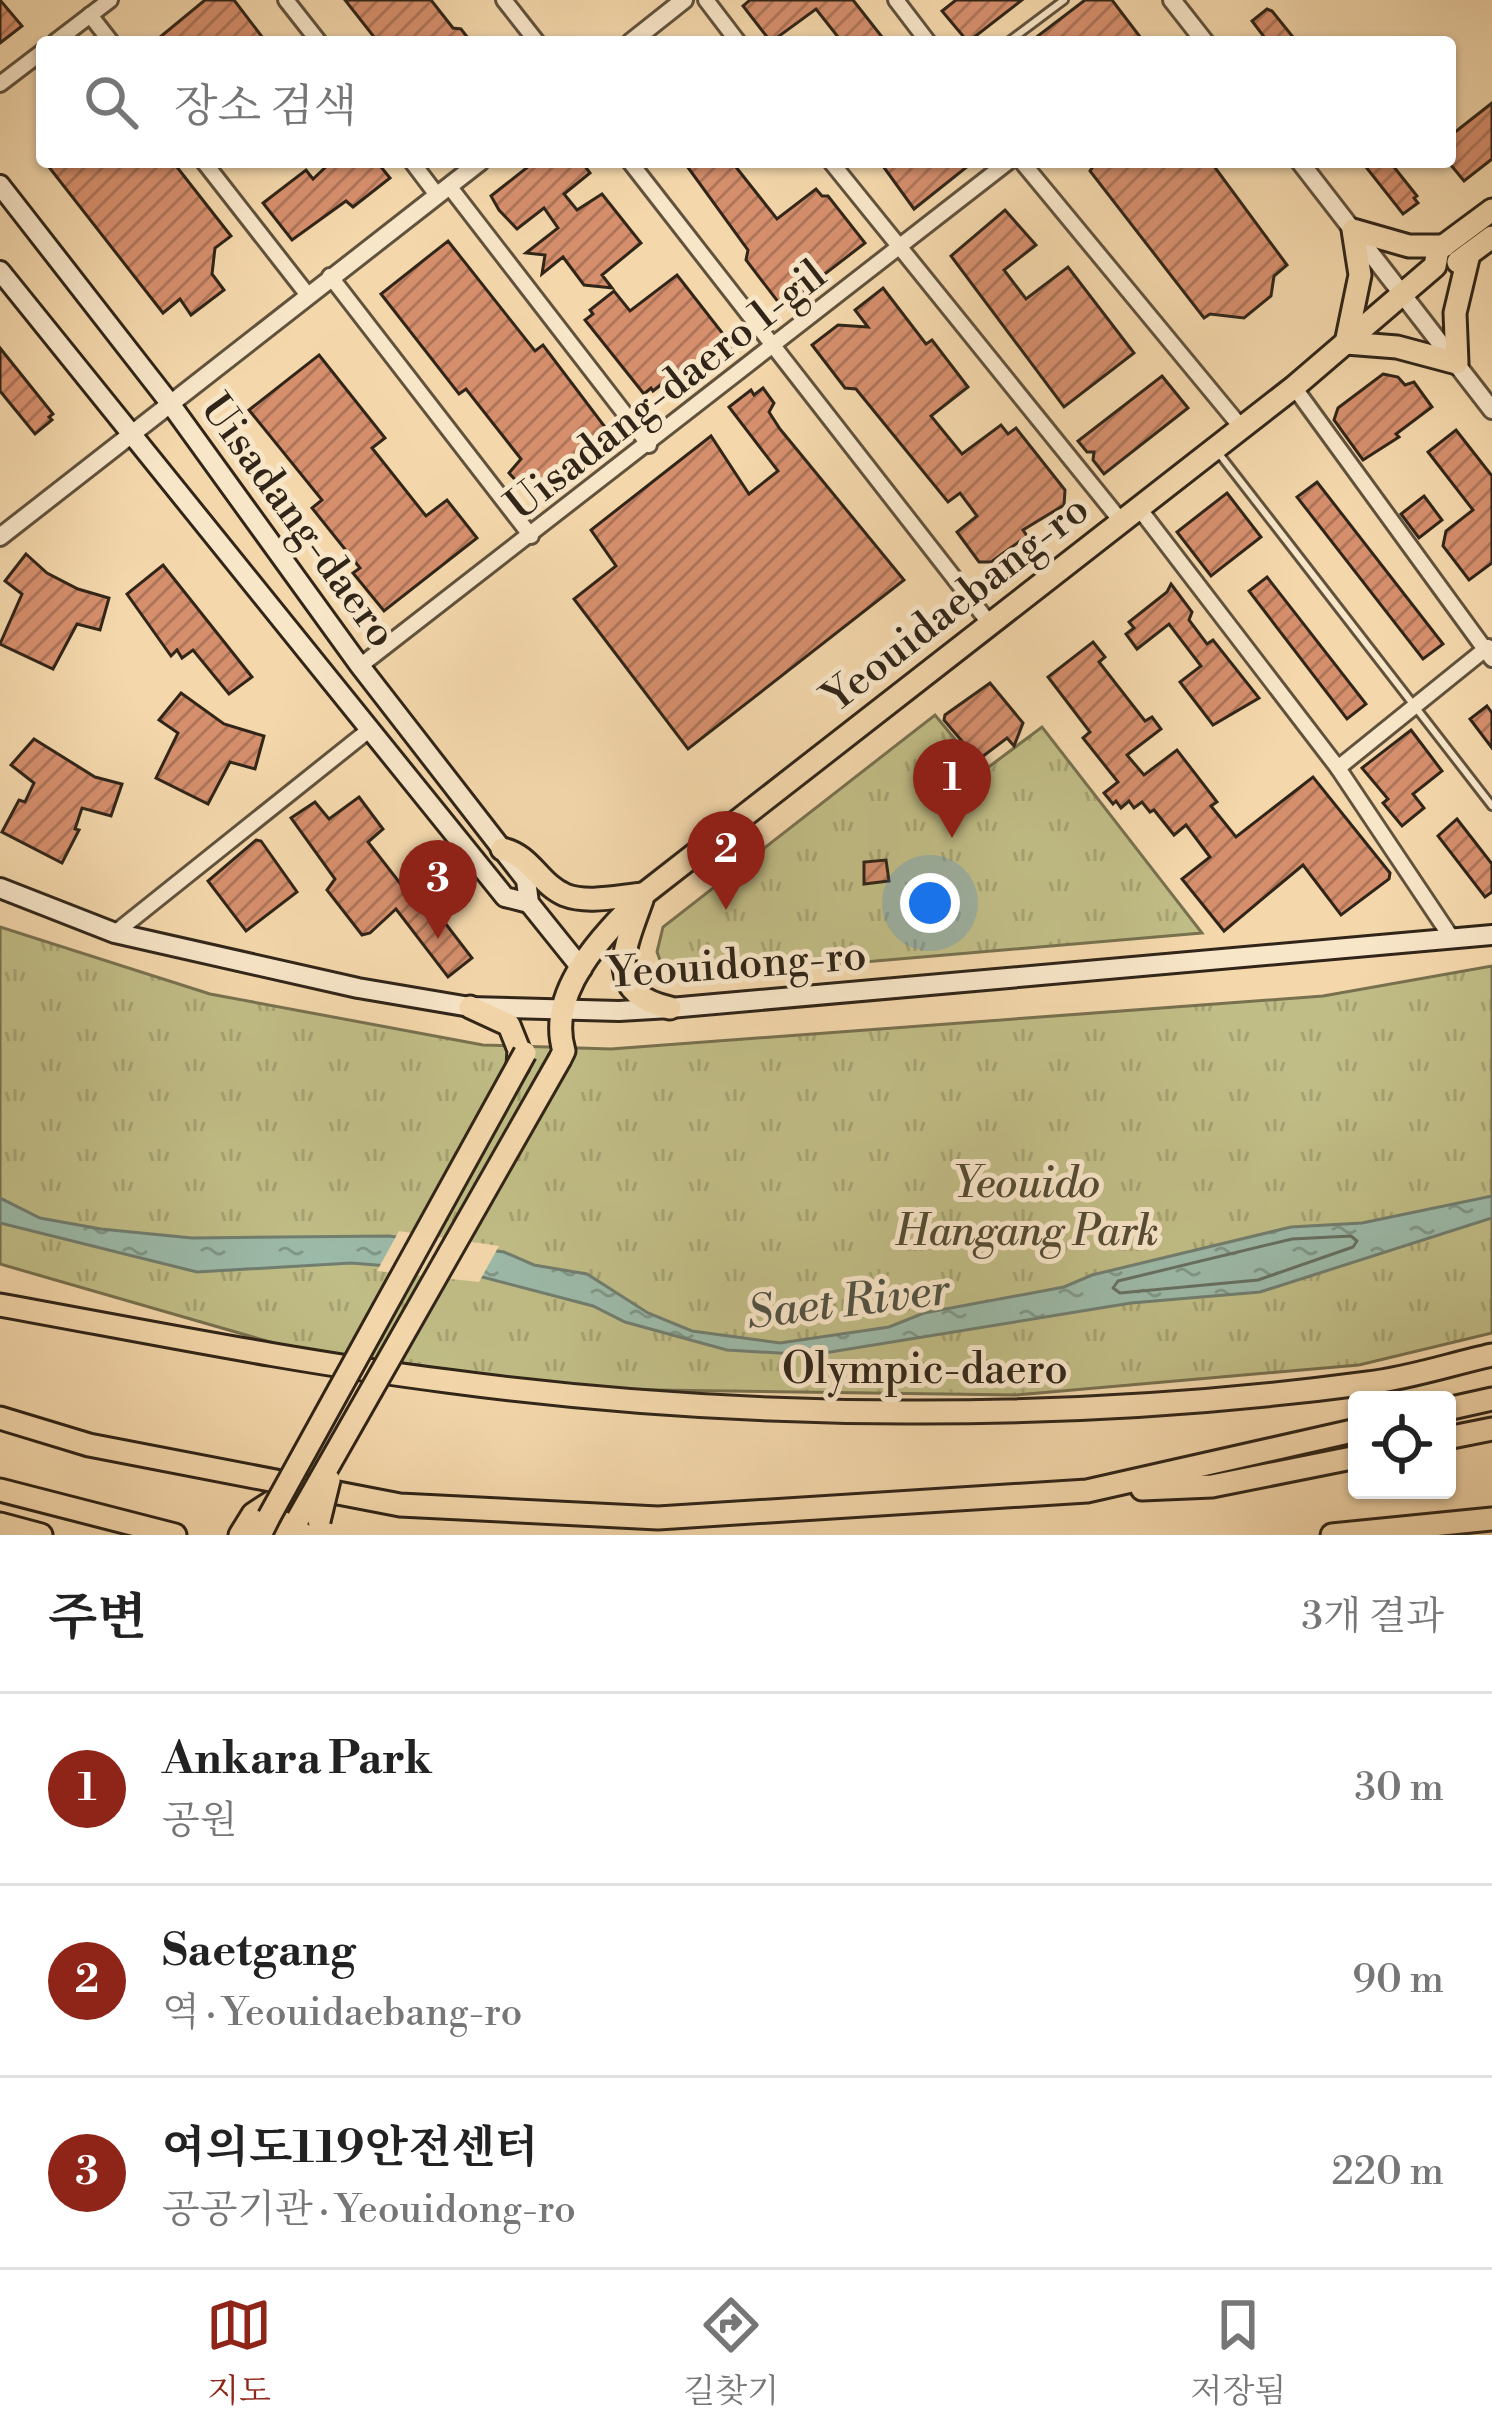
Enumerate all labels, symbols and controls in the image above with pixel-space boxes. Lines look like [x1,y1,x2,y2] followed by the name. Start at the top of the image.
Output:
[36,36,1456,168] search box
[78,69,144,135] icon: search
[174,79,357,136] text: 장소 검색
[496,249,838,533] street label: Uisadang-daero 1-gil
[187,384,408,659] street label: Uisadang-daero
[811,484,1101,726] street label: Yeouidaebang-ro
[913,739,991,838] pin: 1
[687,811,765,910] pin: 2
[399,840,477,939] pin: 3
[900,873,960,933] your location
[604,930,868,1002] street label: Yeouidong-ro
[894,1158,1159,1259] park label: Yeouido Hangang Park
[744,1262,954,1343] water label: Saet River
[782,1344,1068,1398] street label: Olympic-daero
[1348,1391,1456,1499] map controls
[1348,1391,1456,1499] button: locate
[48,1587,147,1651] text: 주변
[1301,1593,1444,1642] text: 3개 결과
[162,1731,432,1788] text: Ankara Park
[78,1764,96,1813] text: 1
[1354,1764,1444,1813] text: 30 m
[162,1797,237,1846] text: 공원
[162,1923,355,1980] text: Saetgang
[75,1956,99,2005] text: 2
[1352,1956,1444,2005] text: 90 m
[162,1989,522,2038] text: 역 · Yeouidaebang-ro
[162,2120,539,2177] text: 여의도119안전센터
[75,2148,99,2197] text: 3
[1331,2148,1444,2197] text: 220 m
[162,2186,576,2235] text: 공공기관 · Yeouidong-ro
[206,2292,272,2413] tab: 지도
[683,2292,779,2413] tab: 길찾기
[1191,2292,1286,2413] tab: 저장됨

